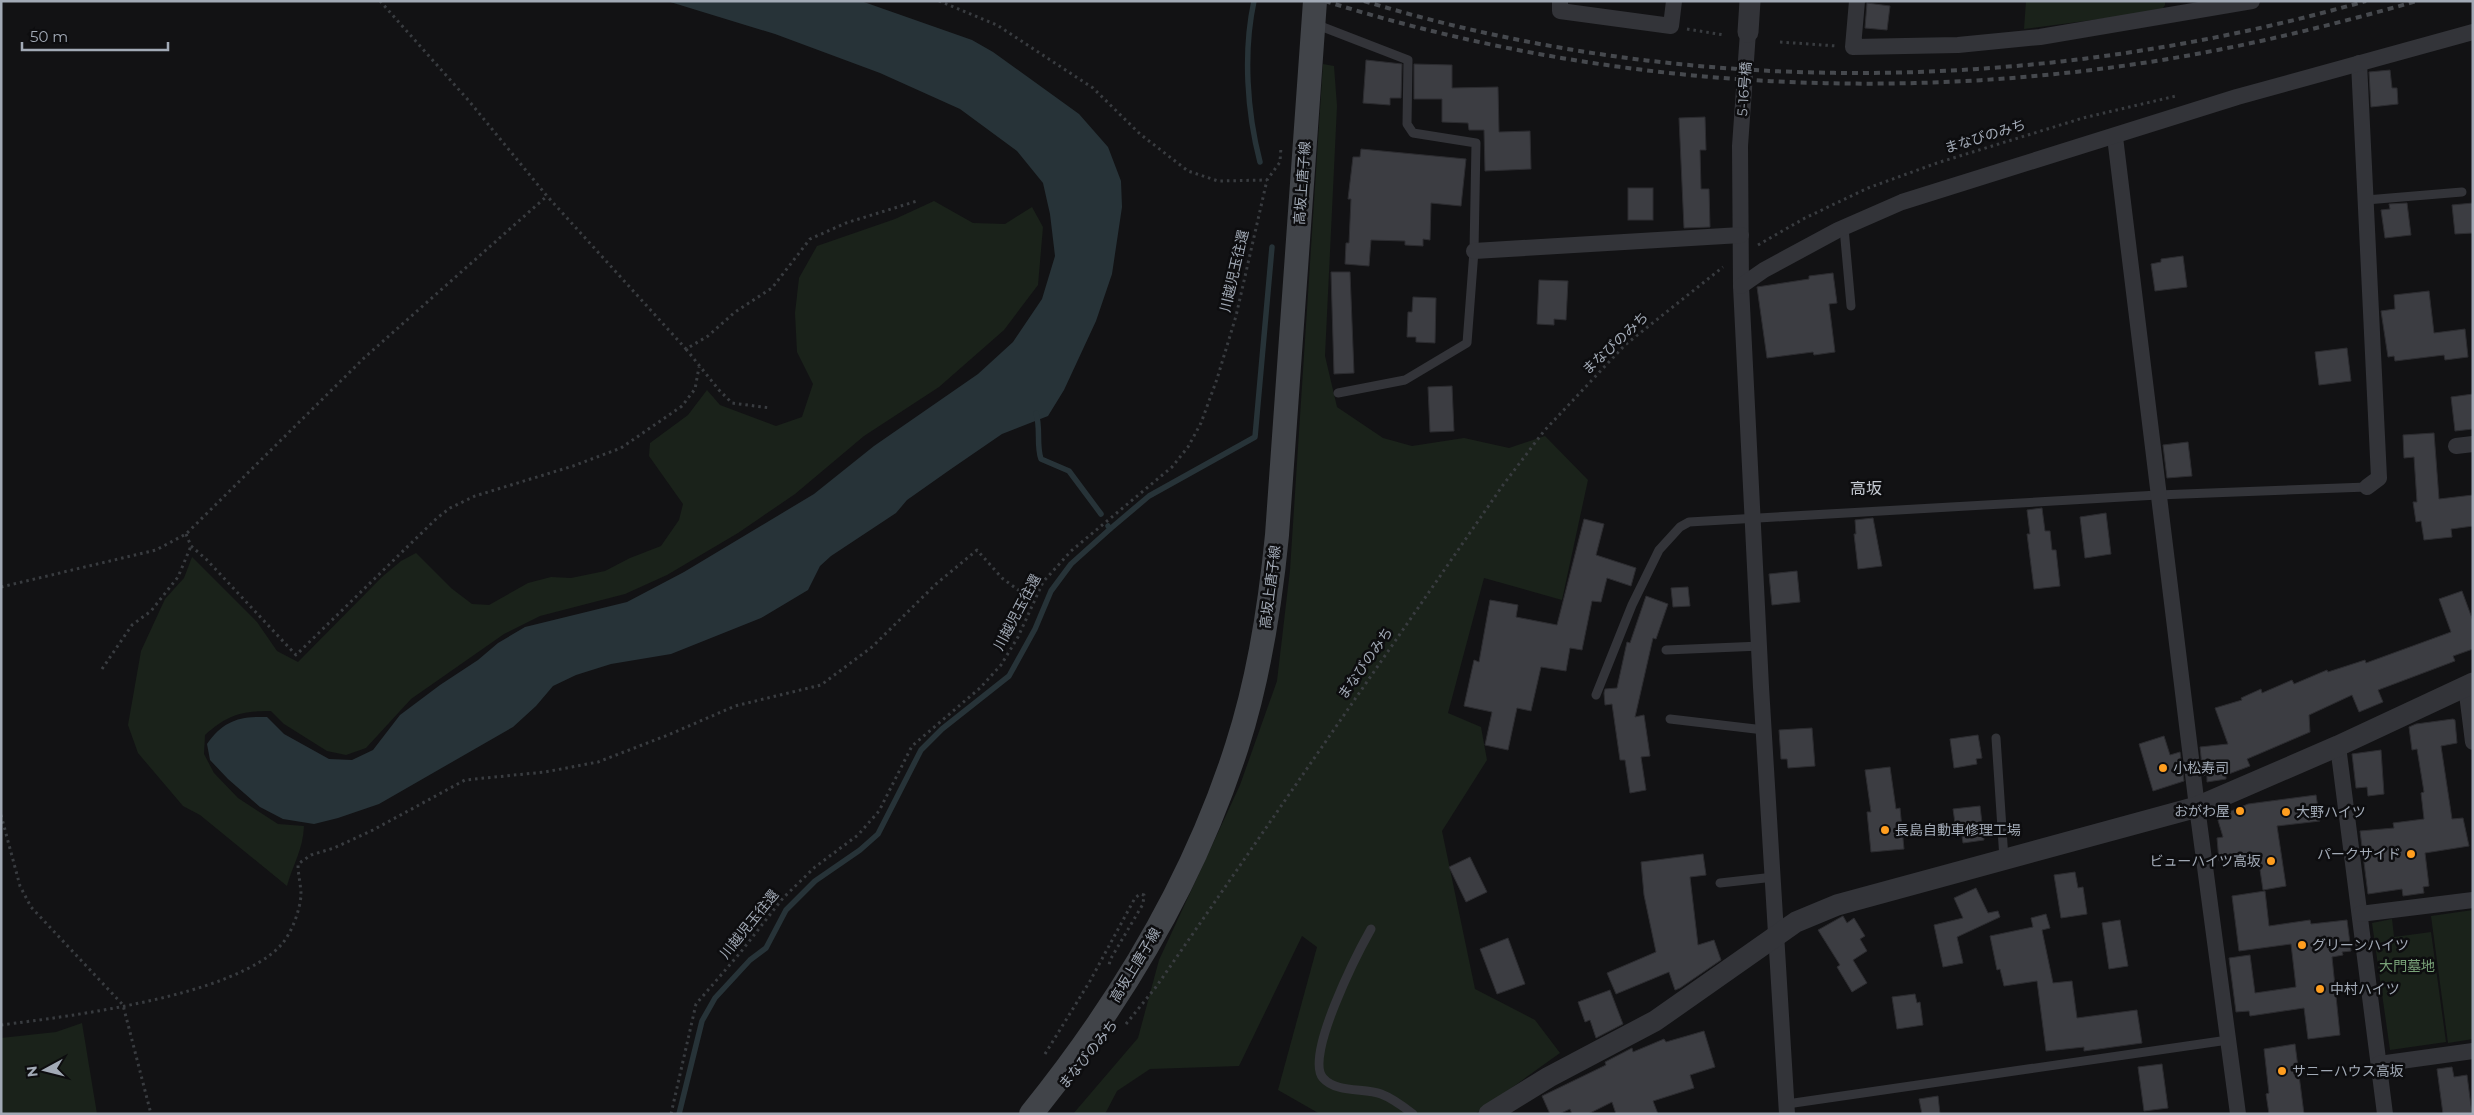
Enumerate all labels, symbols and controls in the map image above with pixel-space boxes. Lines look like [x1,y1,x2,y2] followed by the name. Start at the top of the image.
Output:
[22,20,169,52] scale bar
[30,27,68,46] text: 50 m
[1733,61,1755,117] street label: 5-16号橋
[1942,115,2028,157] street label: まなびのみち
[1290,140,1314,226] street label: 高坂上唐子線
[1216,228,1252,314] street label: 川越児玉往還
[1578,308,1652,378] street label: まなびのみち
[1850,479,1882,498] district label: 高坂
[1256,544,1284,630] street label: 高坂上唐子線
[989,571,1045,653] street label: 川越児玉往還
[1334,623,1396,703] street label: まなびのみち
[2173,759,2229,777] place label: 小松寿司
[2157,762,2169,774] marker: 小松寿司
[2174,802,2230,820] place label: おがわ屋
[2296,803,2366,821] place label: 大野ハイツ
[2234,805,2246,817] marker: おがわ屋
[2280,806,2292,818] marker: 大野ハイツ
[1895,821,2021,839] place label: 長島自動車修理工場
[1879,824,1891,836] marker: 長島自動車修理工場
[2317,845,2401,863] place label: パークサイド
[2405,848,2417,860] marker: パークサイド
[2150,852,2261,870] place label: ビューハイツ高坂
[2265,855,2277,867] marker: ビューハイツ高坂
[716,886,782,962] street label: 川越児玉往還
[1106,924,1164,1006] street label: 高坂上唐子線
[2312,936,2409,954] place label: グリーンハイツ
[2296,939,2308,951] marker: グリーンハイツ
[2379,957,2435,975] park label: 大門墓地
[2330,980,2400,998] place label: 中村ハイツ
[2314,983,2326,995] marker: 中村ハイツ
[1055,1016,1121,1092] street label: まなびのみち
[20,1045,70,1095] north arrow
[2292,1062,2404,1080] place label: サニーハウス高坂
[22,1065,42,1078] text: N
[2276,1065,2288,1077] marker: サニーハウス高坂

